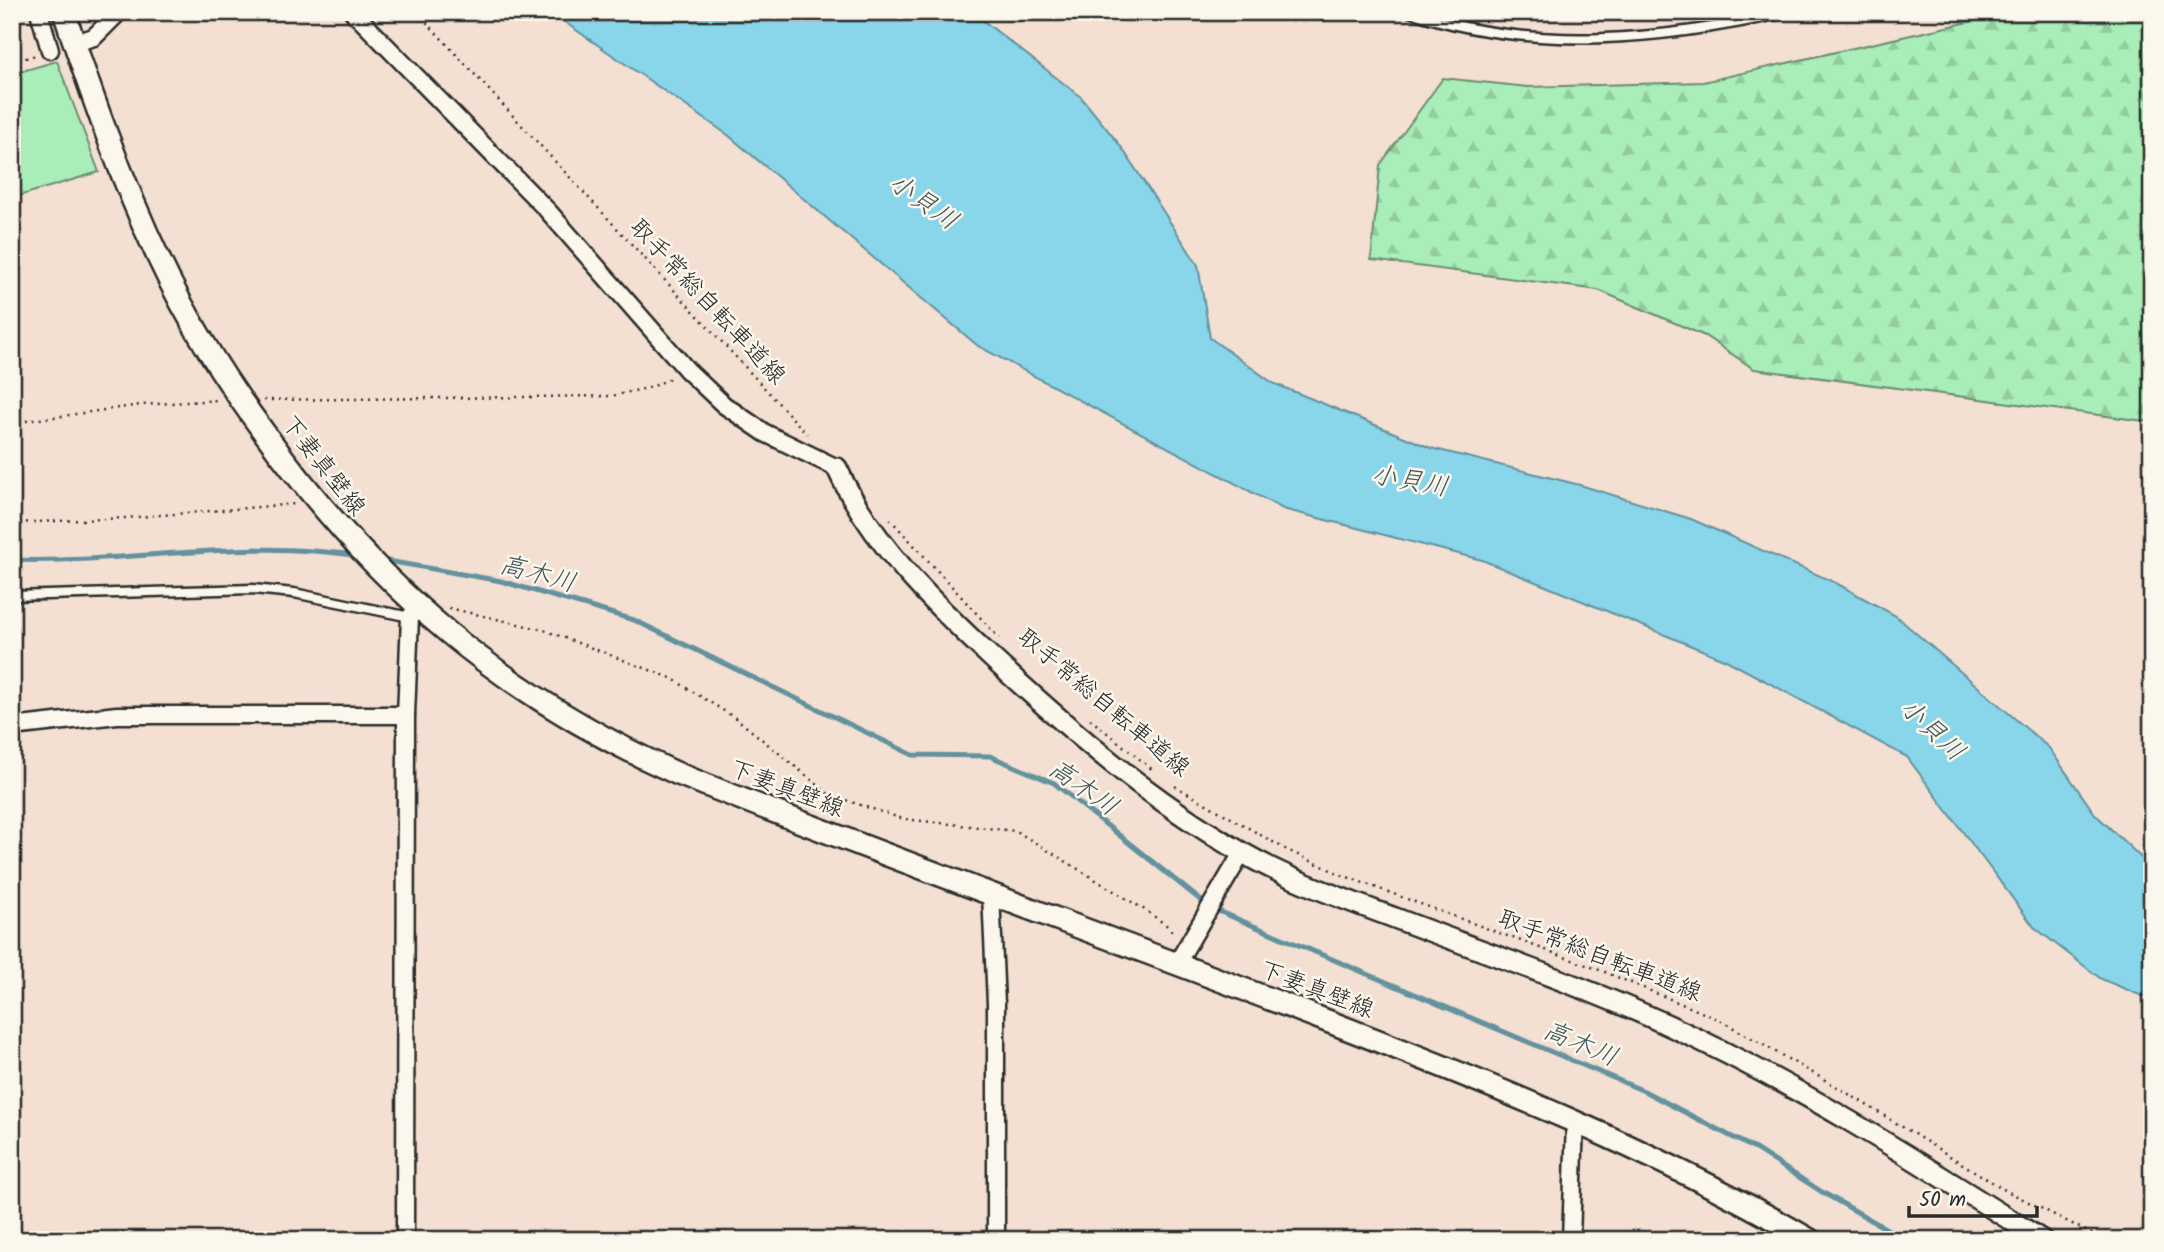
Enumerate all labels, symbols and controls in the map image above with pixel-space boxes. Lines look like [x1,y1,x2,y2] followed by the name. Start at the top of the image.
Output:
[879,163,967,242] water label: 小貝川
[619,210,795,394] street label: 取手常総自転車道線
[271,407,375,525] street label: 下妻真壁線
[1368,455,1452,509] water label: 小貝川
[494,545,581,605] water label: 高木川
[1008,619,1198,788] street label: 取手常総自転車道線
[1889,689,1974,772] water label: 小貝川
[1039,749,1127,828] water label: 高木川
[723,750,849,829] street label: 下妻真壁線
[1492,899,1707,1013] street label: 取手常総自転車道線
[1253,951,1379,1030] street label: 下妻真壁線
[1536,1010,1624,1079] water label: 高木川
[1909,1175,2036,1219] scale bar
[1919,1184,1966,1217] text: 50 m

